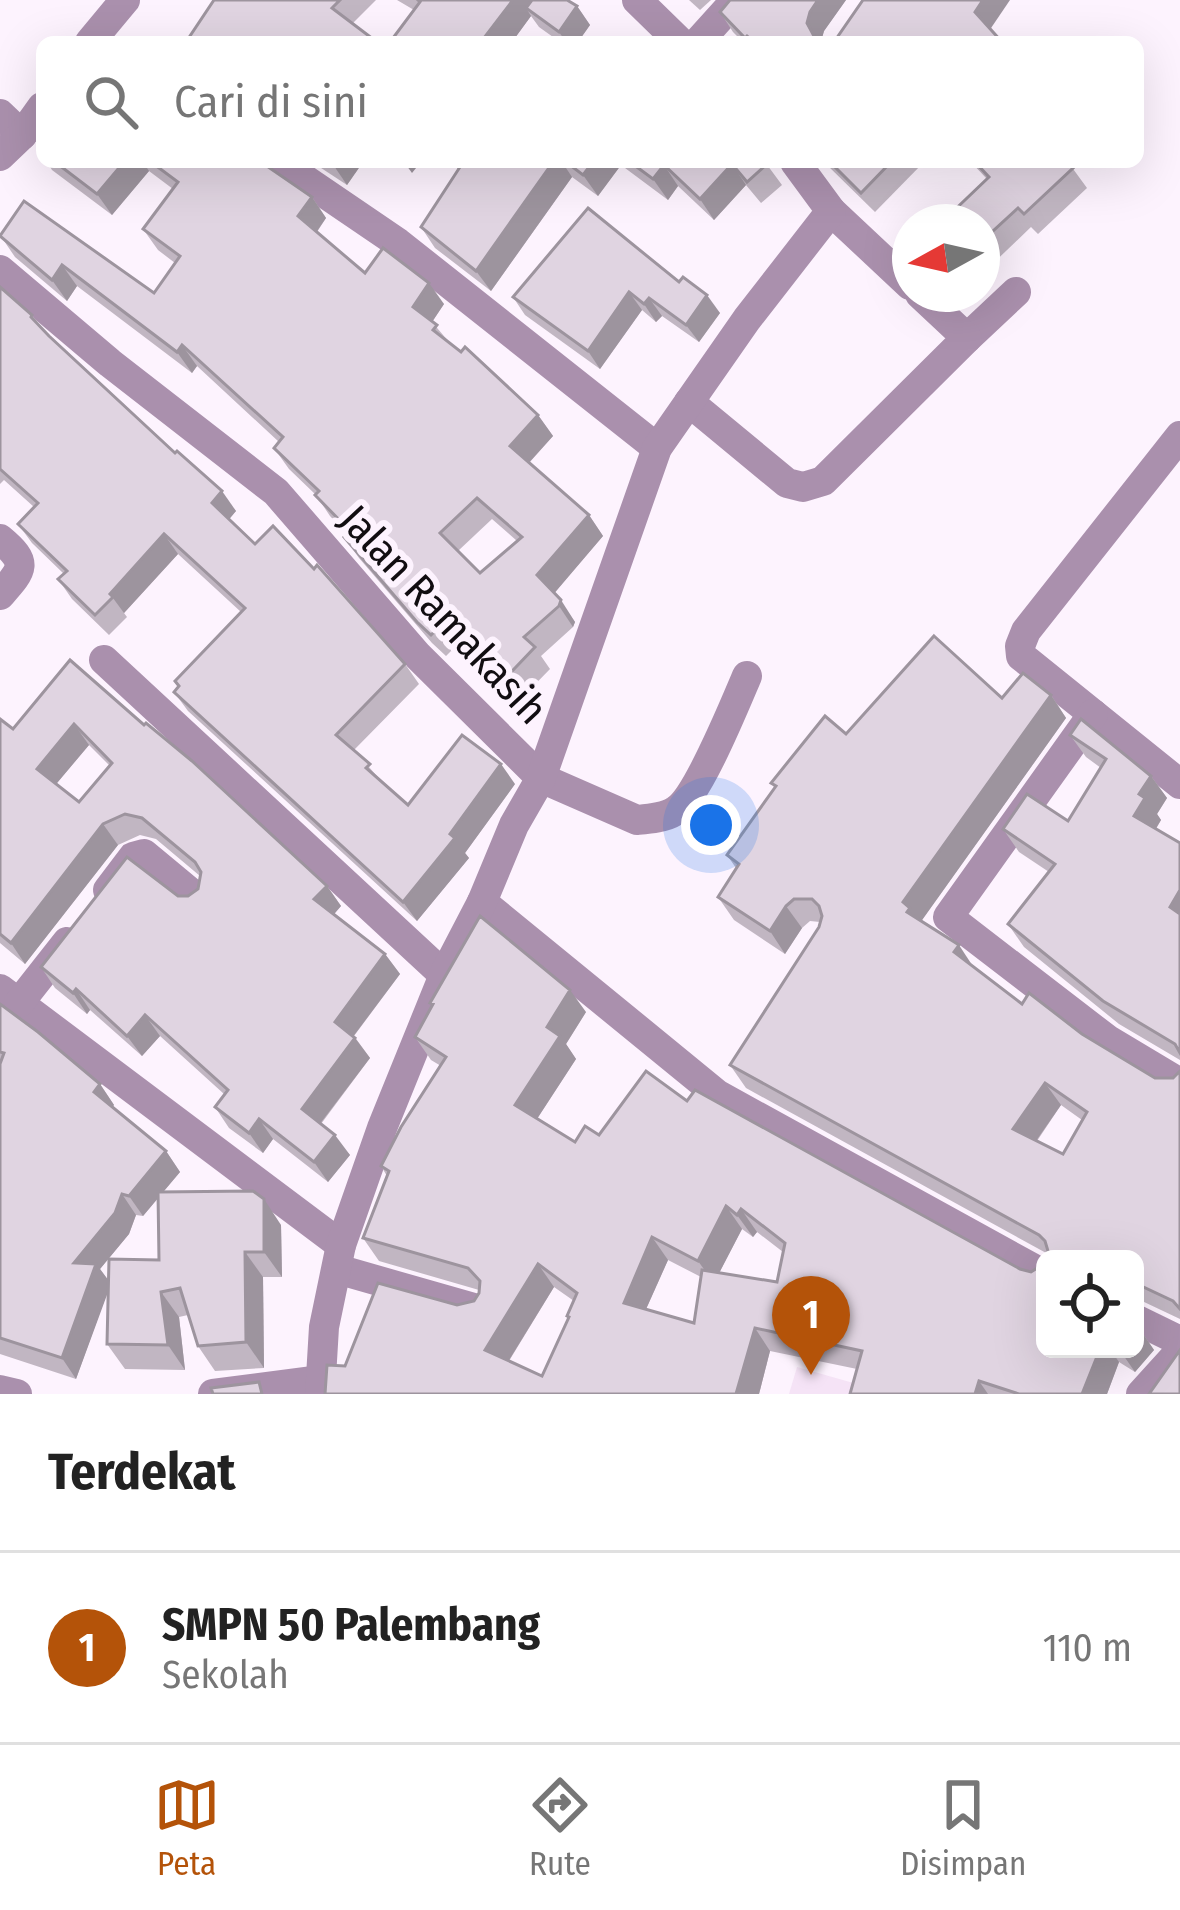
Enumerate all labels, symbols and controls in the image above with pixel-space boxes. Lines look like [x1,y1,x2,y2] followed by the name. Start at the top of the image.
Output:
[36,36,1144,168] search box
[78,69,144,135] icon: search
[174,75,368,129] text: Cari di sini
[892,204,1000,312] north arrow
[329,495,557,734] street label: Jalan Ramakasih
[681,795,741,855] your location
[1036,1250,1144,1358] map controls
[1036,1250,1144,1358] button: locate
[772,1276,850,1375] pin: 1
[48,1441,235,1503] text: Terdekat
[162,1598,540,1652] text: SMPN 50 Palembang
[79,1625,95,1671] text: 1
[1043,1625,1132,1671] text: 110 m
[162,1652,289,1698] text: Sekolah
[154,1772,220,1884] tab: Peta
[527,1772,593,1884] tab: Rute
[900,1772,1026,1884] tab: Disimpan

